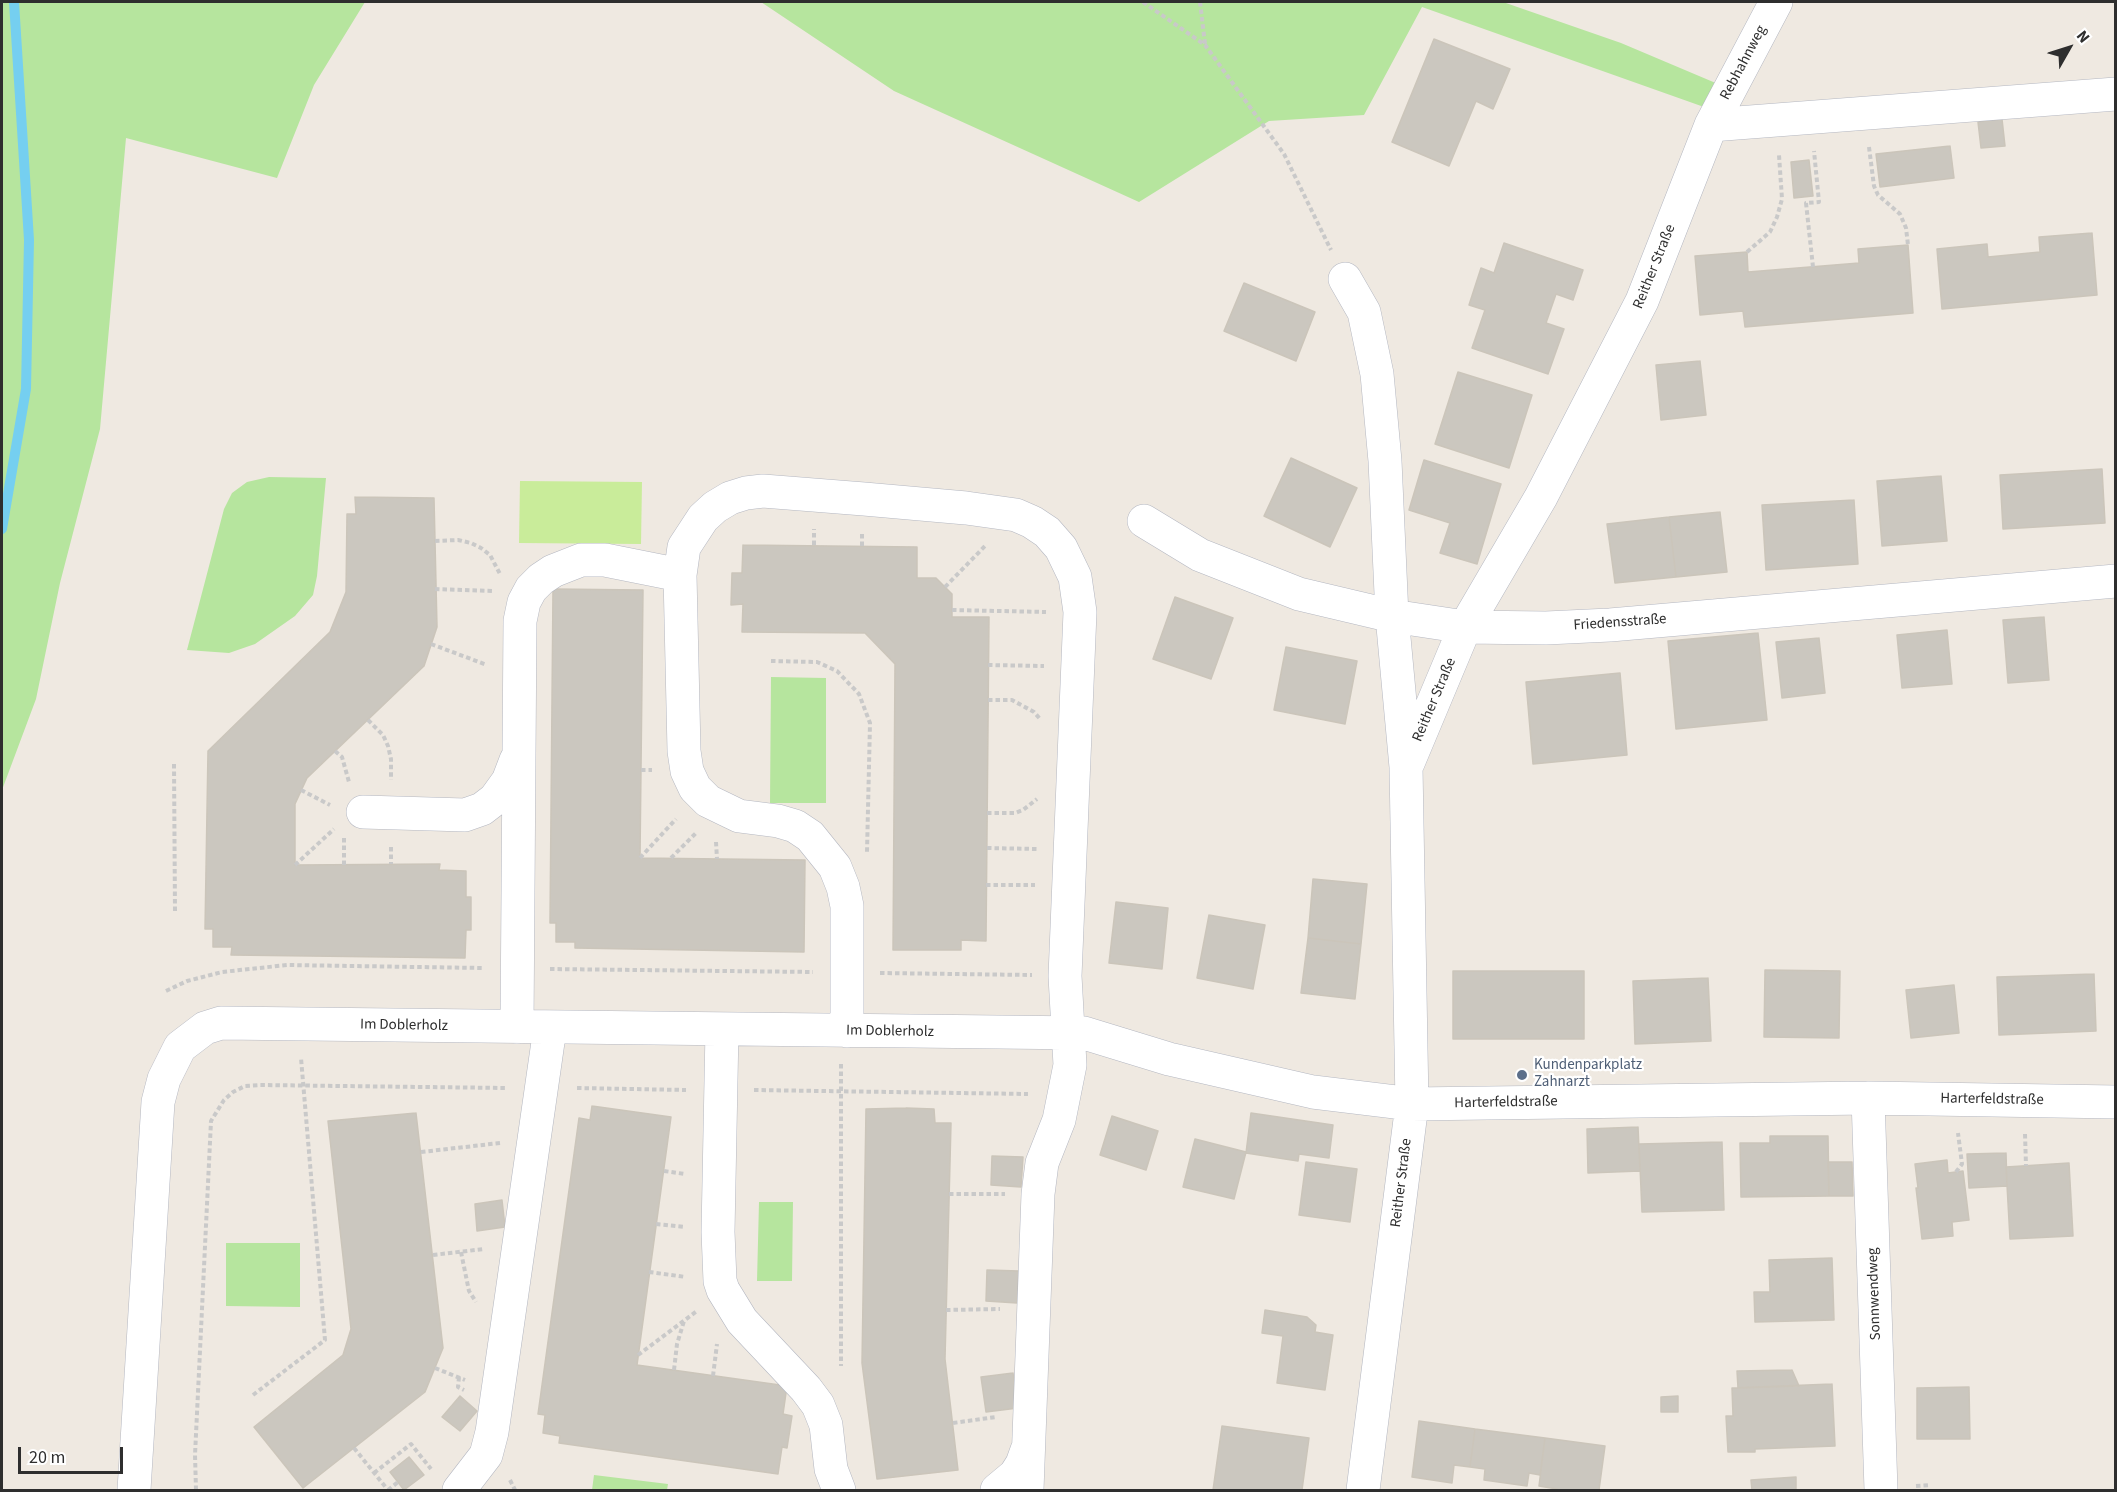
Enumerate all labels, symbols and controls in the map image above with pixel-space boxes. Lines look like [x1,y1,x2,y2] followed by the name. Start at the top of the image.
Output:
[2039,18,2099,78] north arrow
[1717,23,1771,103] street label: Rebhahnweg
[2071,26,2095,48] text: N
[1630,222,1680,312] street label: Reither Straße
[1573,611,1667,635] street label: Friedensstraße
[1409,655,1461,745] street label: Reither Straße
[360,1016,448,1036] street label: Im Doblerholz
[846,1022,934,1042] street label: Im Doblerholz
[1534,1057,1642,1092] place label: Kundenparkplatz Zahnarzt
[1515,1068,1529,1082] marker: Kundenparkplatz Zahnarzt
[1940,1090,2044,1110] street label: Harterfeldstraße
[1454,1093,1558,1113] street label: Harterfeldstraße
[1388,1137,1416,1229] street label: Reither Straße
[1864,1247,1886,1341] street label: Sonnwendweg
[21,1435,126,1473] scale bar
[29,1445,65,1470] text: 20 m

